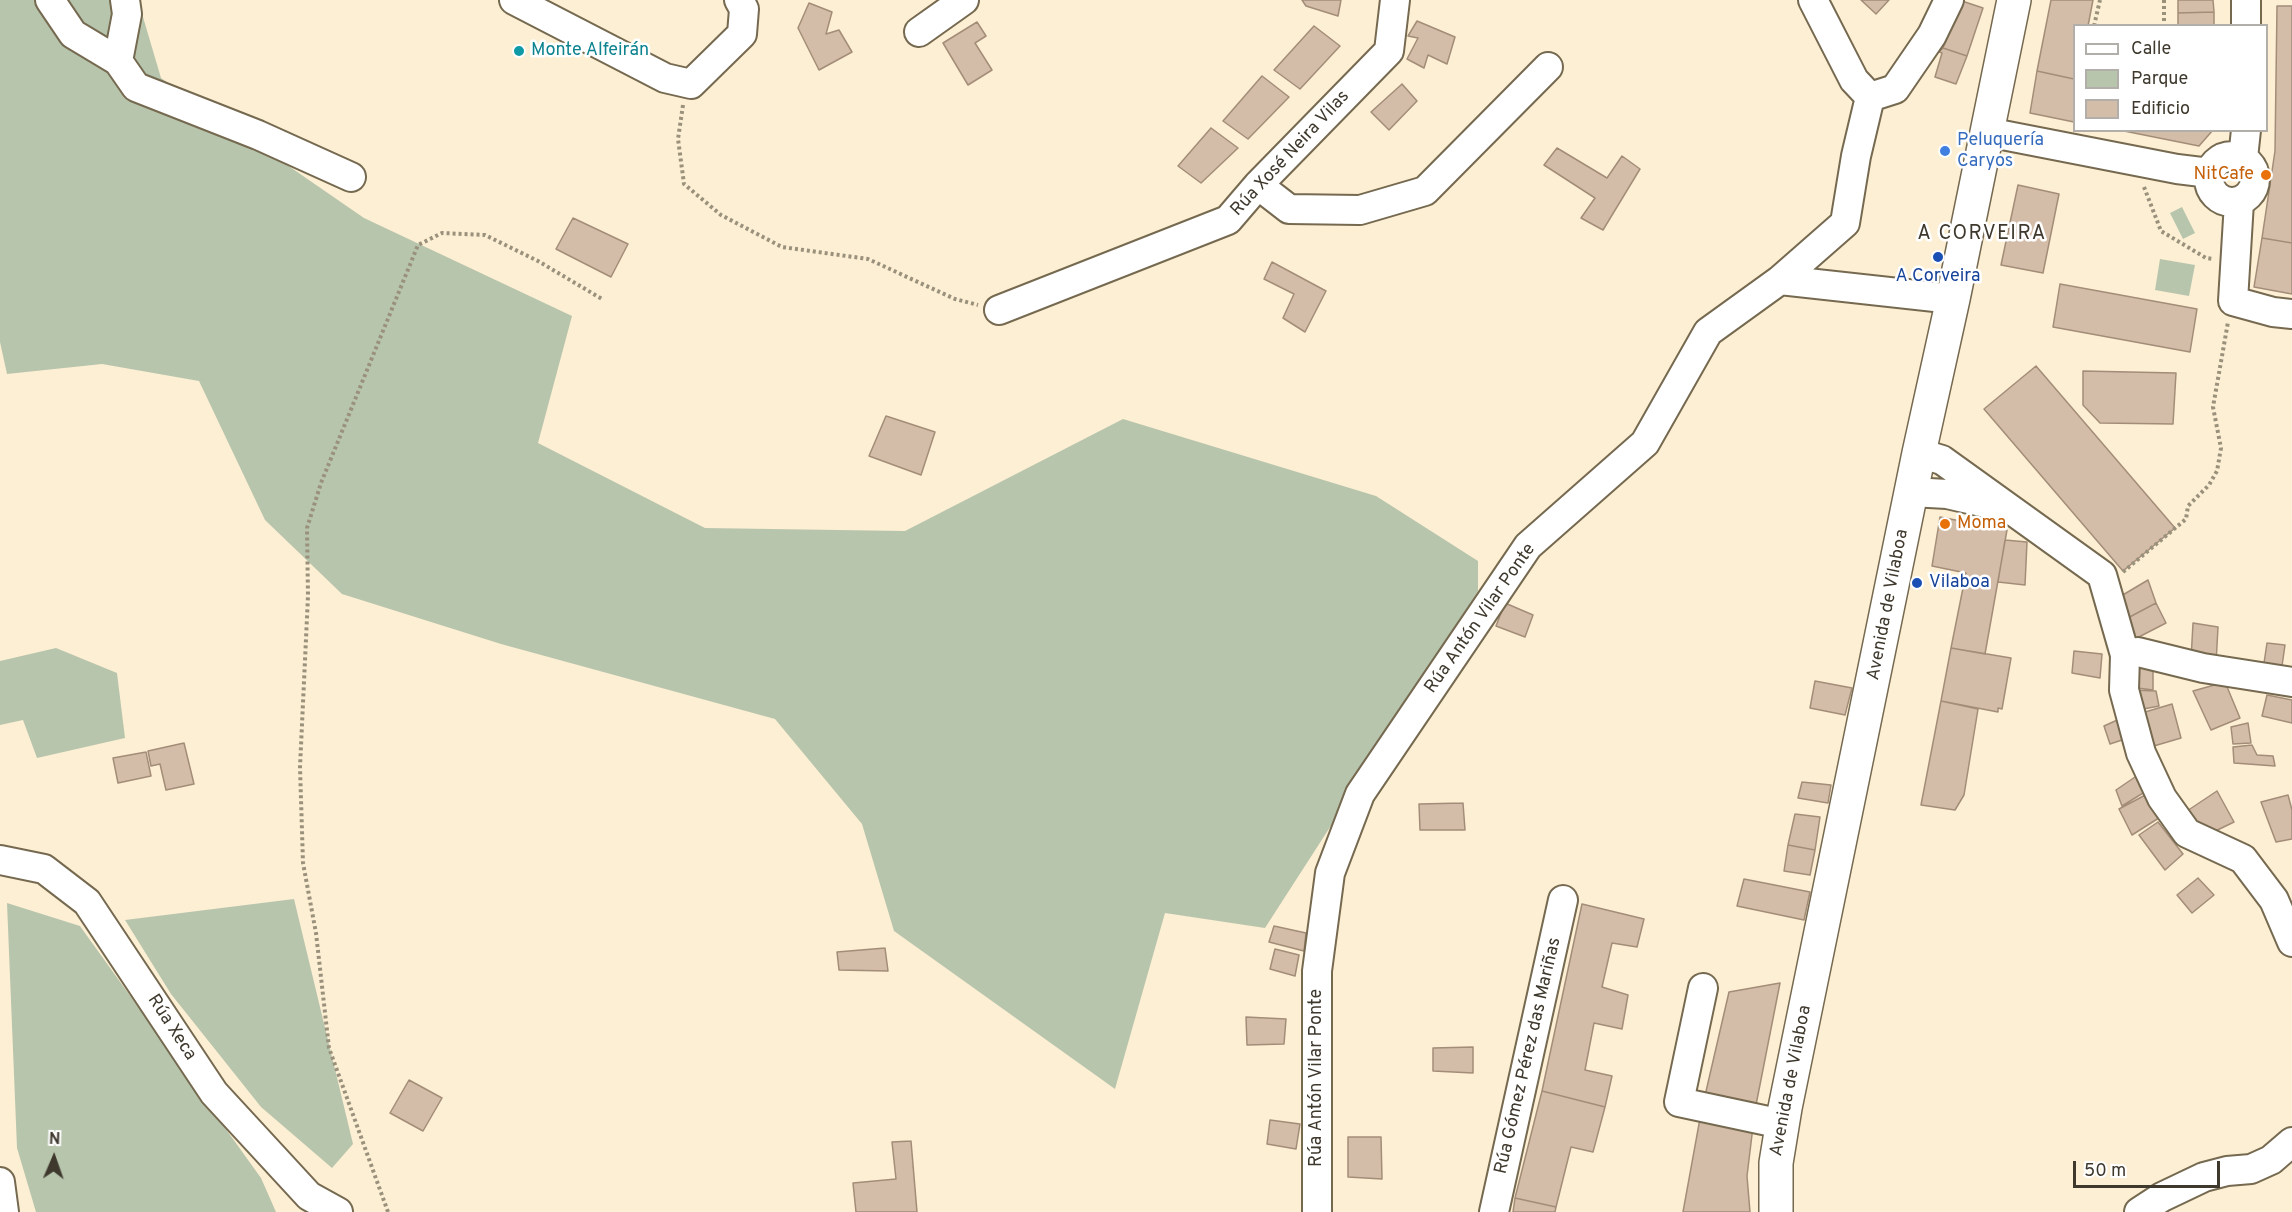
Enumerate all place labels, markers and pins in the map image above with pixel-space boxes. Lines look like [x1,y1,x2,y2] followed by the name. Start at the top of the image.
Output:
[531,40,649,62] place label: Monte Alfeirán
[512,44,526,58] marker: Monte Alfeirán
[1957,130,2044,172] place label: Peluquería Caryos
[1938,144,1952,158] marker: Peluquería Caryos
[2194,164,2254,186] place label: NitCafe
[2259,168,2273,182] marker: NitCafe
[1931,250,1945,264] marker: A Corveira
[1896,266,1980,288] place label: A Corveira
[1957,513,2006,535] place label: Moma
[1938,517,1952,531] marker: Moma
[1929,572,1990,594] place label: Vilaboa
[1910,576,1924,590] marker: Vilaboa

